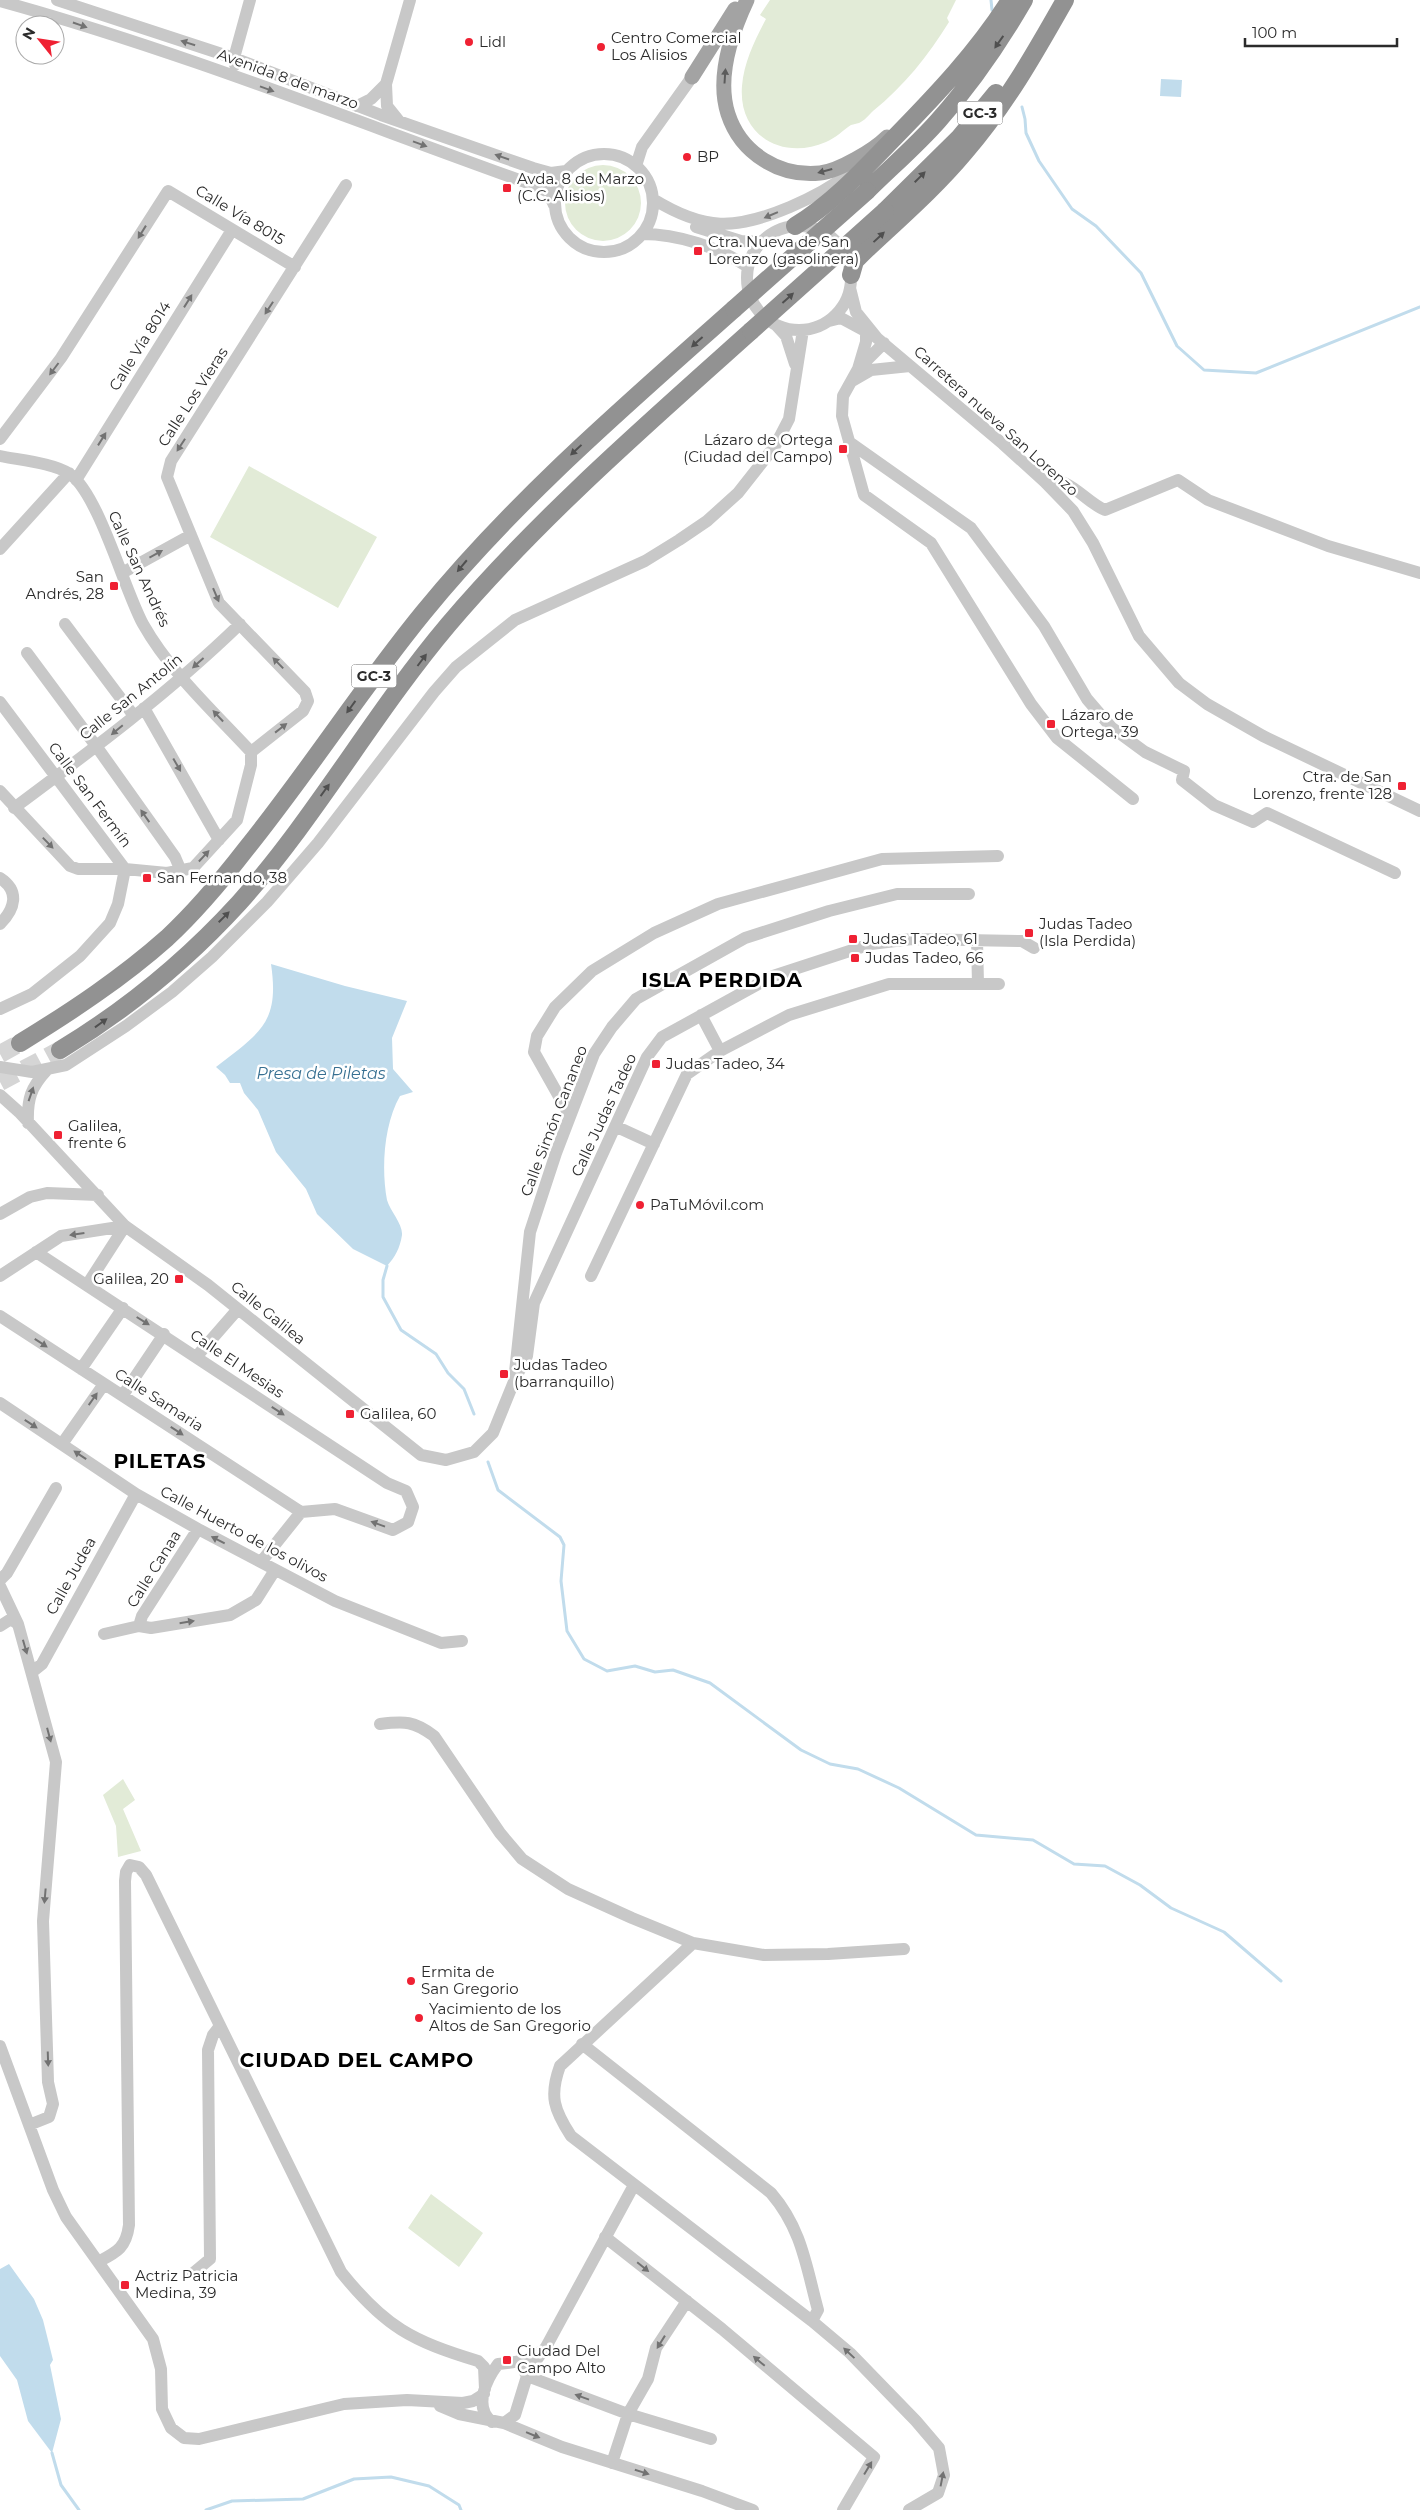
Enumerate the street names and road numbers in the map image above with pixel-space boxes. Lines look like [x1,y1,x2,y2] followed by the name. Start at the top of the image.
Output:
[215,44,361,113] street label: Avenida 8 de marzo
[958,102,1002,125] road number: GC-3
[192,180,288,249] street label: Calle Vía 8015
[104,297,175,394] street label: Calle Vía 8014
[910,342,1083,500] street label: Carretera nueva San Lorenzo
[153,343,232,450] street label: Calle Los Vieras
[104,508,175,630] street label: Calle San Andrés
[75,649,186,744] street label: Calle San Antolín
[352,664,396,688] road number: GC-3
[45,738,136,851] street label: Calle San Fermín
[516,1043,591,1199] street label: Calle Simón Cananeo
[567,1050,640,1180] street label: Calle Judas Tadeo
[227,1277,310,1349] street label: Calle Galilea
[187,1325,288,1402] street label: Calle El Mesias
[111,1364,207,1435] street label: Calle Samaria
[157,1481,331,1586] street label: Calle Huerto de los olivos
[122,1527,185,1611] street label: Calle Canaa
[41,1534,100,1618] street label: Calle Judea

